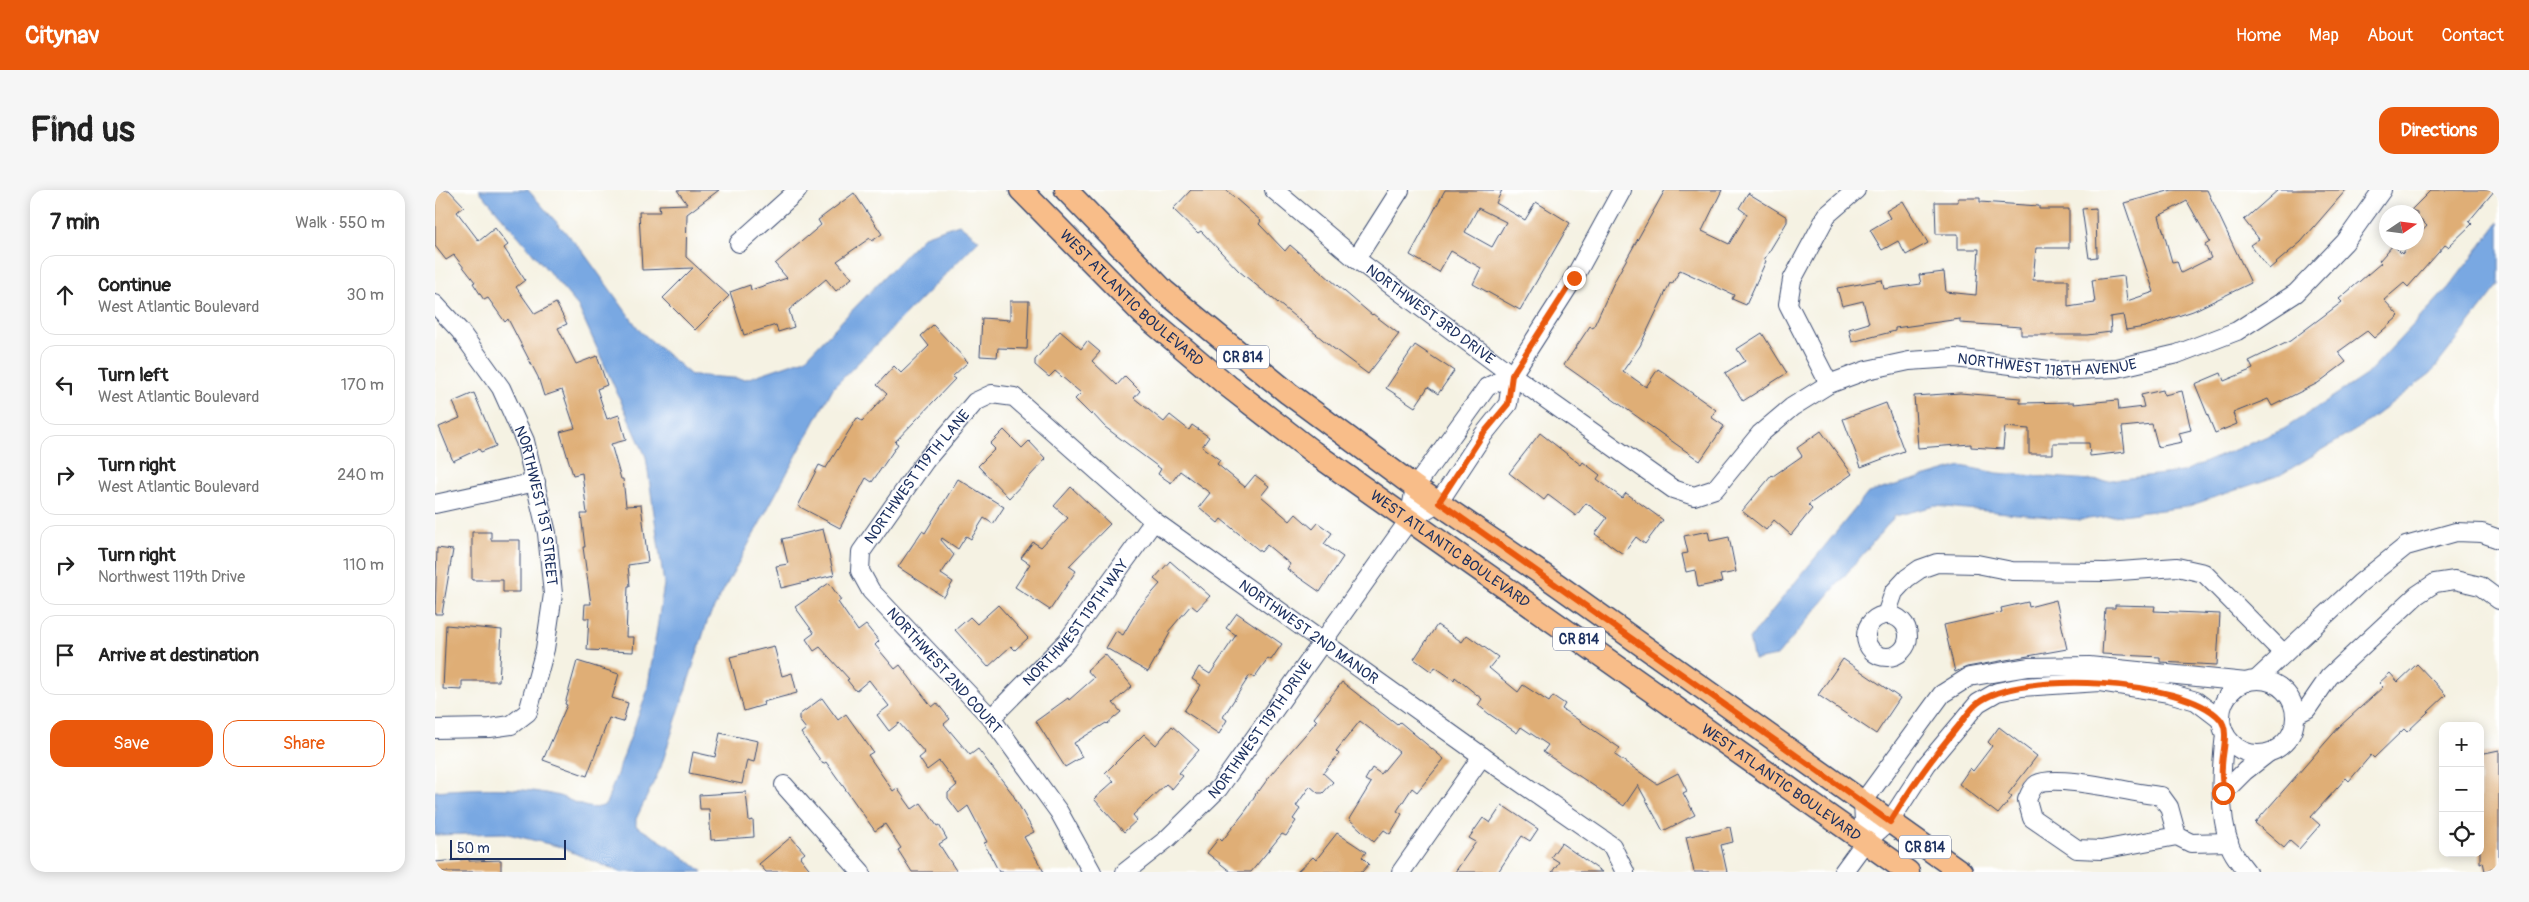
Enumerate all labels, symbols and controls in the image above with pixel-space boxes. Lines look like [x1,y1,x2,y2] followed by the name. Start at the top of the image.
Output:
[25,21,100,50] text: Citynav
[2236,24,2281,47] text: Home
[2309,24,2339,47] text: Map
[2367,24,2413,47] text: About
[2441,24,2504,47] text: Contact
[2379,107,2499,154] button: Directions
[30,108,135,152] text: Find us
[2379,205,2424,250] north arrow
[50,209,100,236] text: 7 min
[295,213,385,233] text: Walk · 550 m
[1056,226,1208,371] street label: WEST ATLANTIC BOULEVARD
[1362,260,1499,369] street label: NORTHWEST 3RD DRIVE
[1563,267,1586,290] route end
[98,273,171,297] text: Continue
[51,281,79,309] icon: ahead
[346,285,384,305] text: 30 m
[98,297,259,317] text: West Atlantic Boulevard
[1217,346,1269,368] road number: CR 814
[1956,349,2139,381] street label: NORTHWEST 118TH AVENUE
[98,363,168,387] text: Turn left
[51,371,79,399] icon: left
[341,375,384,395] text: 170 m
[98,387,259,407] text: West Atlantic Boulevard
[860,405,974,548] street label: NORTHWEST 119TH LANE
[510,423,562,586] street label: NORTHWEST 1ST STREET
[98,453,176,477] text: Turn right
[51,461,79,489] icon: right
[337,465,384,485] text: 240 m
[98,477,259,497] text: West Atlantic Boulevard
[1367,486,1534,612] street label: WEST ATLANTIC BOULEVARD
[98,543,176,567] text: Turn right
[51,551,79,579] icon: right
[343,555,384,575] text: 110 m
[1019,555,1133,690] street label: NORTHWEST 119TH WAY
[98,567,245,587] text: Northwest 119th Drive
[1235,575,1382,688] street label: NORTHWEST 2ND MANOR
[882,604,1006,738] street label: NORTHWEST 2ND COURT
[1553,628,1605,650] road number: CR 814
[51,641,79,669] icon: arrive
[98,643,259,667] text: Arrive at destination
[1204,656,1317,803] street label: NORTHWEST 119TH DRIVE
[50,720,213,767] button: Save
[223,720,385,767] button: Share
[1698,720,1865,845] street label: WEST ATLANTIC BOULEVARD
[2439,722,2484,857] map controls
[2439,722,2484,767] button: +
[2439,767,2484,812] button: −
[2212,782,2235,805] route start
[2439,812,2484,857] button: locate
[1899,836,1951,859] road number: CR 814
[450,837,566,860] scale bar
[457,840,490,857] text: 50 m

